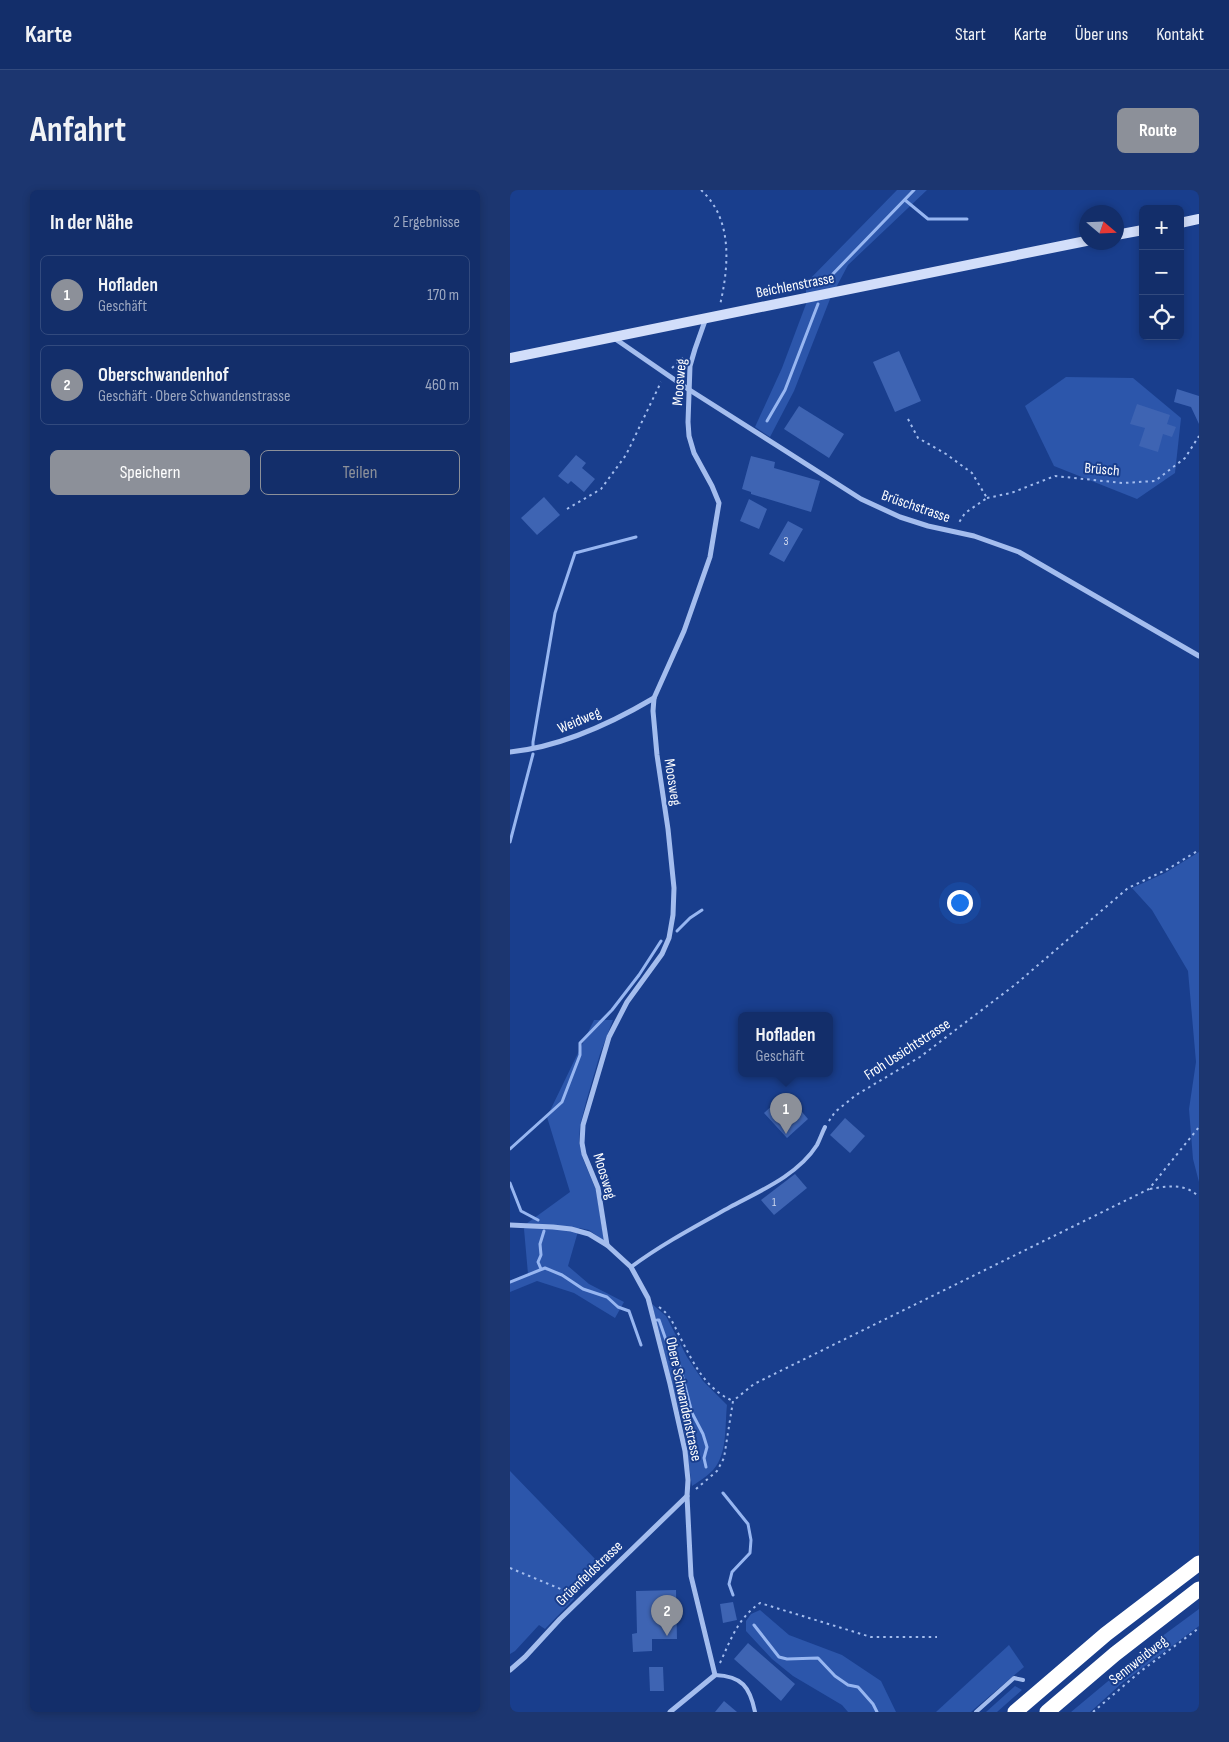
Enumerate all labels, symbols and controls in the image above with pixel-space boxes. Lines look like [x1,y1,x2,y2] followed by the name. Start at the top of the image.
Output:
[25,20,72,49] text: Karte
[955,24,986,45] text: Start
[1014,24,1047,45] text: Karte
[1075,24,1128,45] text: Über uns
[1156,24,1204,45] text: Kontakt
[1117,108,1199,153] button: Route
[30,109,126,152] text: Anfahrt
[1079,205,1124,250] north arrow
[1139,205,1184,340] map controls
[1139,205,1184,250] button: +
[50,210,133,235] text: In der Nähe
[393,213,460,232] text: 2 Ergebnisse
[1139,250,1184,295] button: −
[754,269,836,302] street label: Beichlenstrasse
[98,274,158,297] text: Hofladen
[64,286,70,305] text: 1
[427,286,459,305] text: 170 m
[1139,295,1184,340] button: locate
[98,297,147,316] text: Geschäft
[668,358,691,406] street label: Moosweg
[98,364,229,387] text: Oberschwandenhof
[63,376,71,395] text: 2
[425,376,459,395] text: 460 m
[98,387,290,406] text: Geschäft · Obere Schwandenstrasse
[50,450,250,495] button: Speichern
[260,450,460,495] button: Teilen
[1084,459,1120,480] street label: Brüsch
[879,486,953,527] street label: Brüschstrasse
[783,534,789,549] house number: 3
[555,703,604,738] street label: Weidweg
[659,757,686,807] street label: Moosweg
[947,890,973,916] your location
[738,1012,833,1077] popup
[861,1014,954,1084] street label: Froh Ussichtstrasse
[756,1024,815,1047] text: Hofladen
[756,1047,805,1066] text: Geschäft
[770,1093,802,1134] pin: 1
[589,1151,620,1201] street label: Moosweg
[772,1195,777,1210] house number: 1
[661,1335,706,1463] street label: Obere Schwandenstrasse
[552,1537,627,1610] street label: Grüenfeldstrasse
[651,1595,683,1636] pin: 2
[1105,1632,1171,1689] street label: Sennweidweg

